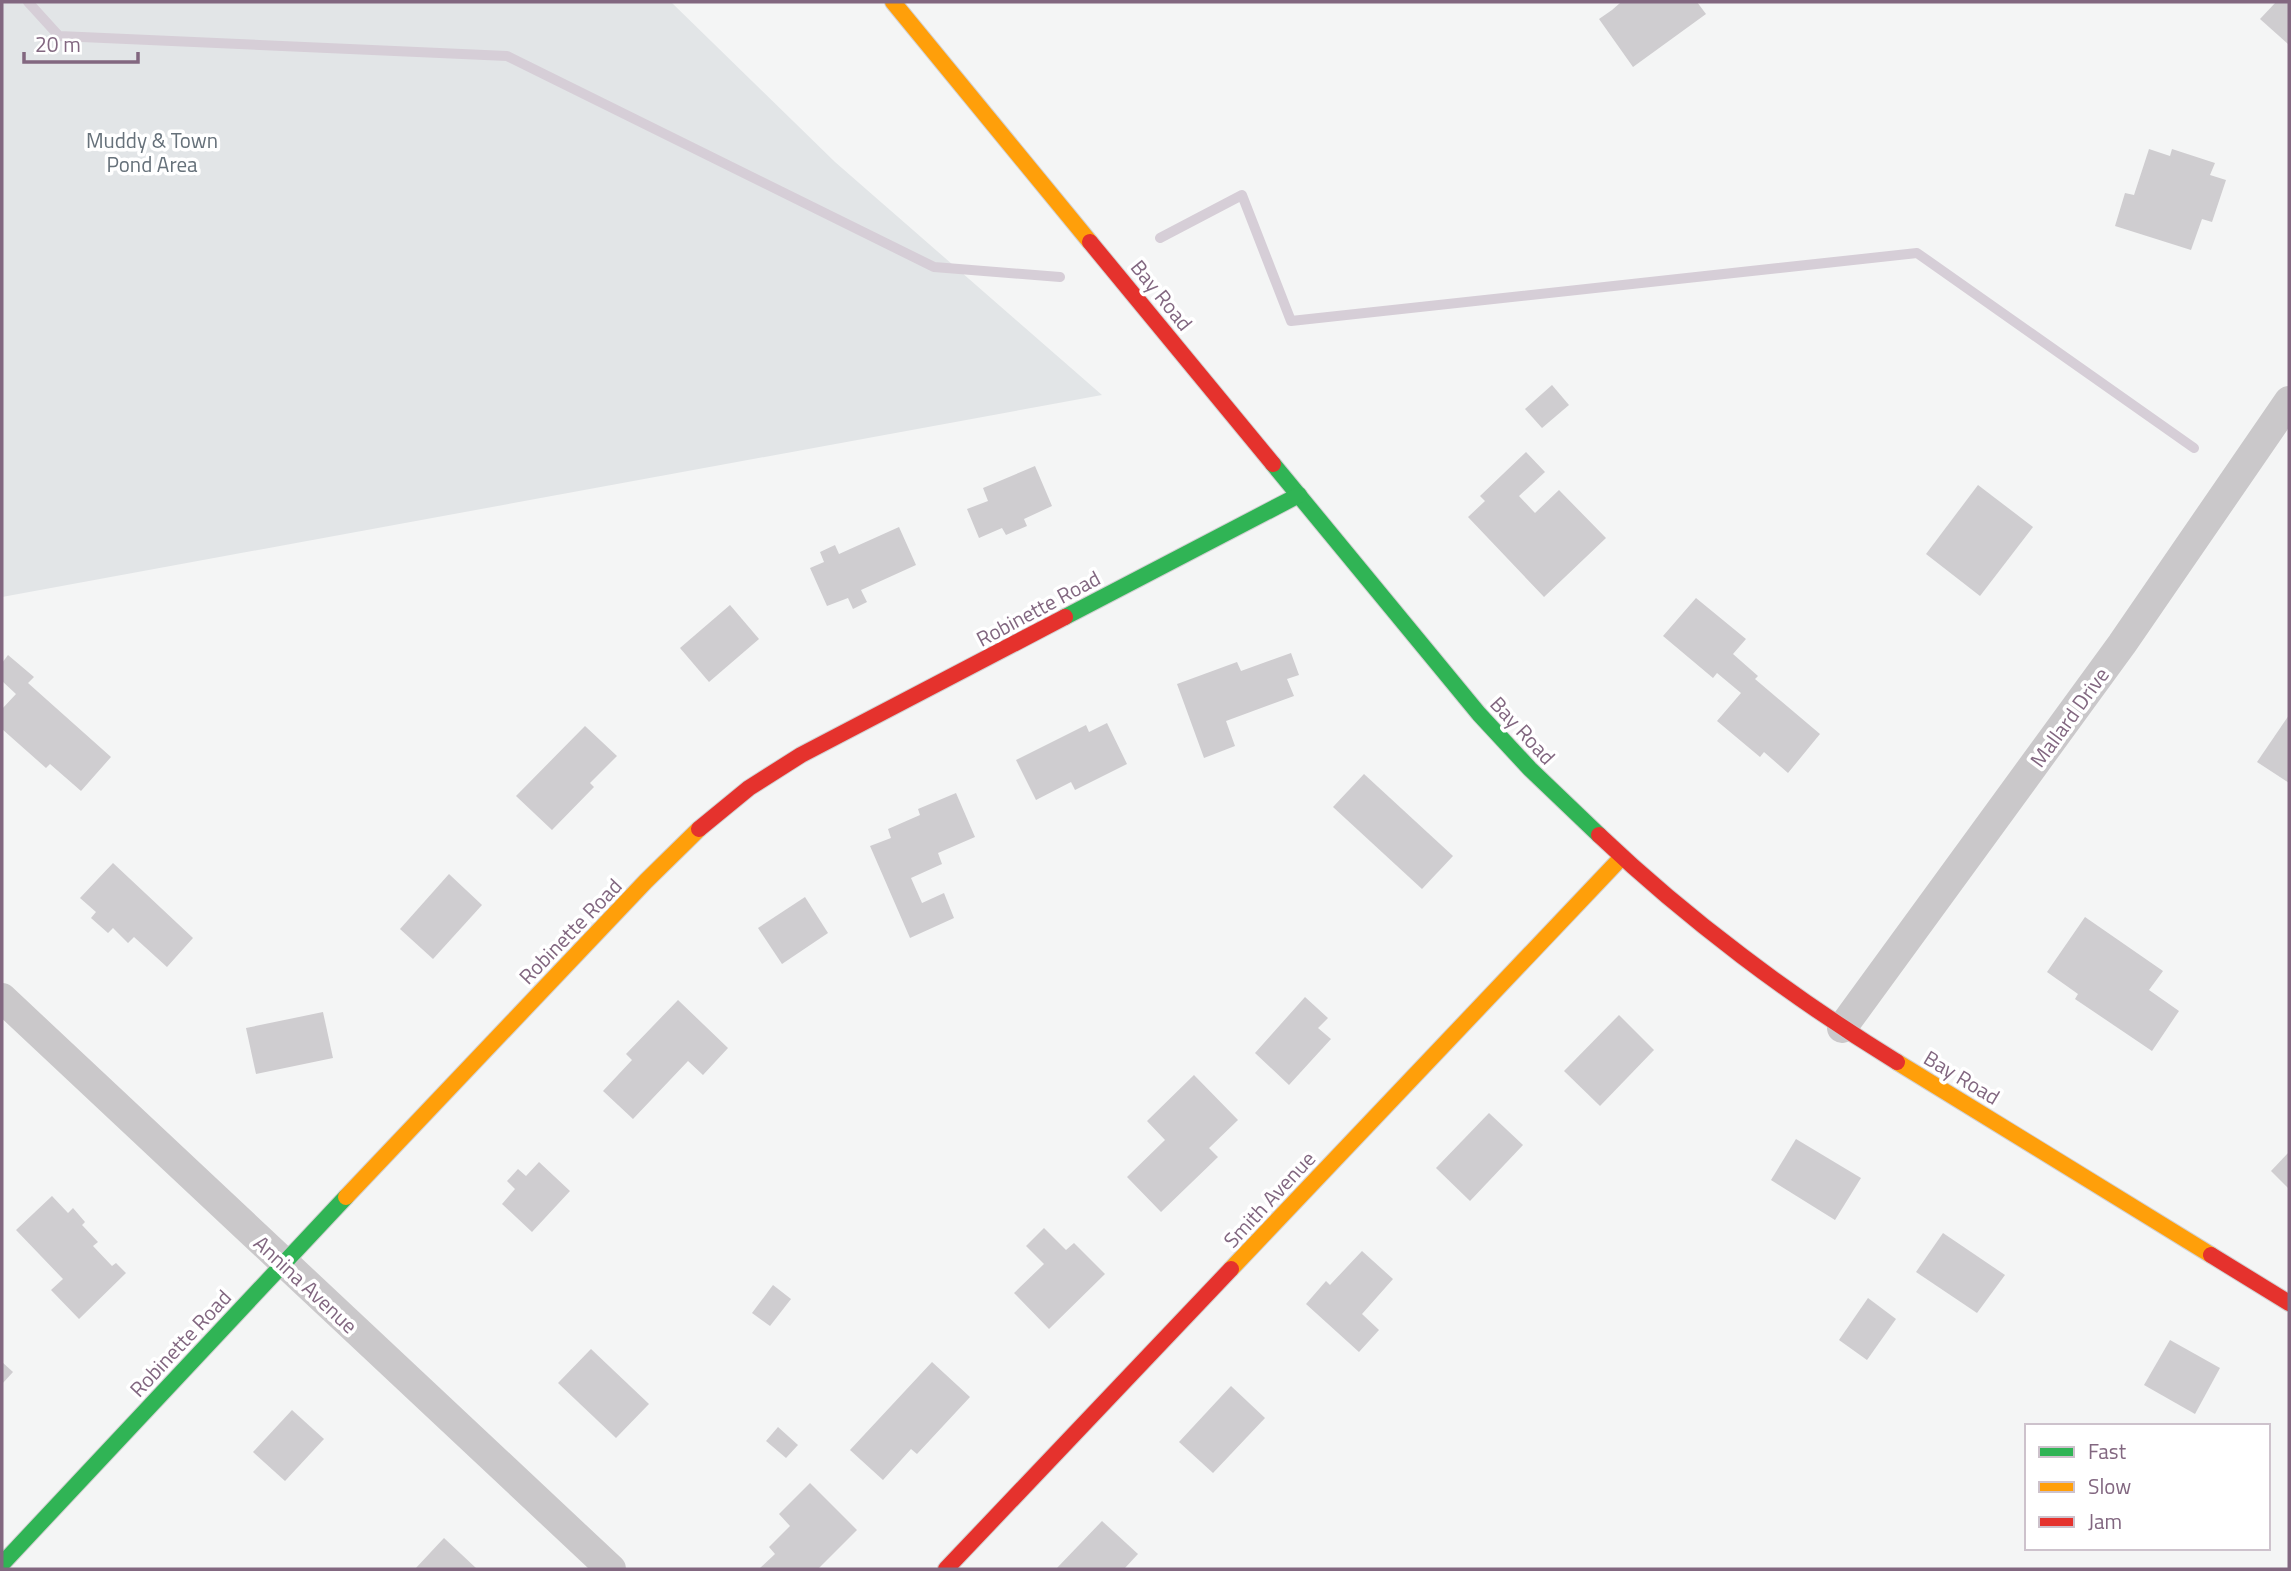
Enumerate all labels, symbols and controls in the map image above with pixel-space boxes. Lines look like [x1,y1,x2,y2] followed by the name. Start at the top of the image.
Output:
[24,21,138,65] scale bar
[35,28,81,60] text: 20 m
[86,124,218,180] park label: Muddy & Town Pond Area
[1123,252,1201,338] street label: Bay Road
[970,562,1106,654] street label: Robinette Road
[2022,660,2116,774] street label: Mallard Drive
[1483,689,1563,771] street label: Bay Road
[511,871,629,991] street label: Robinette Road
[1918,1042,2006,1112] street label: Bay Road
[1216,1143,1322,1255] street label: Smith Avenue
[247,1227,365,1341] street label: Annina Avenue
[122,1282,238,1404] street label: Robinette Road
[2025,1424,2270,1550] legend
[2088,1435,2127,1467] text: Fast
[2088,1470,2131,1502] text: Slow
[2088,1505,2122,1537] text: Jam

